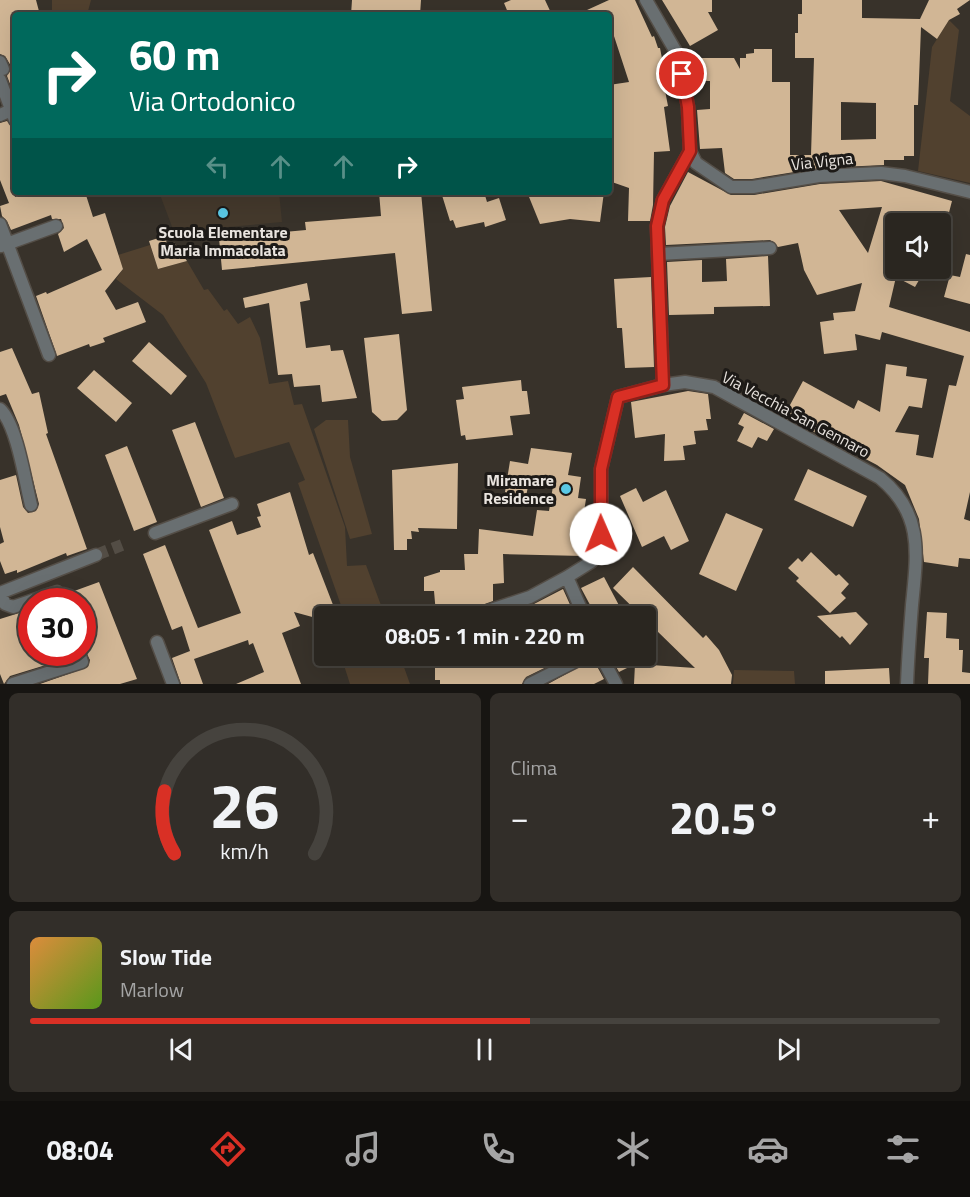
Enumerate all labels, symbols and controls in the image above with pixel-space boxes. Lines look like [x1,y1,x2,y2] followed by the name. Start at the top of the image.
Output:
[129,22,221,86] text: 60 m
[30,36,108,114] icon: right
[656,48,707,99] pin
[665,57,698,90] icon: arrive
[129,80,296,121] text: Via Ortodonico
[790,146,854,176] street label: Via Vigna
[201,150,234,183] icon: left
[264,150,297,183] icon: ahead
[327,150,360,183] icon: ahead
[390,150,423,183] icon: right
[216,206,230,220] marker: Scuola Elementare Maria Immacolata
[885,213,951,279] map controls
[885,213,951,279] button: sound
[158,220,288,262] place label: Scuola Elementare Maria Immacolata
[718,365,874,463] street label: Via Vecchia San Gennaro
[483,468,554,510] place label: Miramare Residence
[559,482,573,496] marker: Miramare Residence
[569,502,633,566] position arrow
[18,588,96,666] speed limit sign: 30
[385,619,585,653] text: 08:05 · 1 min · 220 m
[511,752,557,783] text: Clima
[210,757,280,852] text: 26
[669,783,781,851] text: 20.5°
[511,792,529,842] text: −
[922,792,940,842] text: +
[220,836,269,868] text: km/h
[120,940,212,974] text: Slow Tide
[120,974,184,1005] text: Marlow
[165,1033,198,1066] icon: previous
[468,1033,501,1066] icon: pause
[772,1033,805,1066] icon: next
[207,1128,249,1170] icon: directions
[342,1128,384,1170] icon: music
[477,1128,519,1170] icon: phone
[612,1128,654,1170] icon: climate
[747,1128,789,1170] icon: car
[882,1128,924,1170] icon: filters
[46,1129,114,1170] text: 08:04

